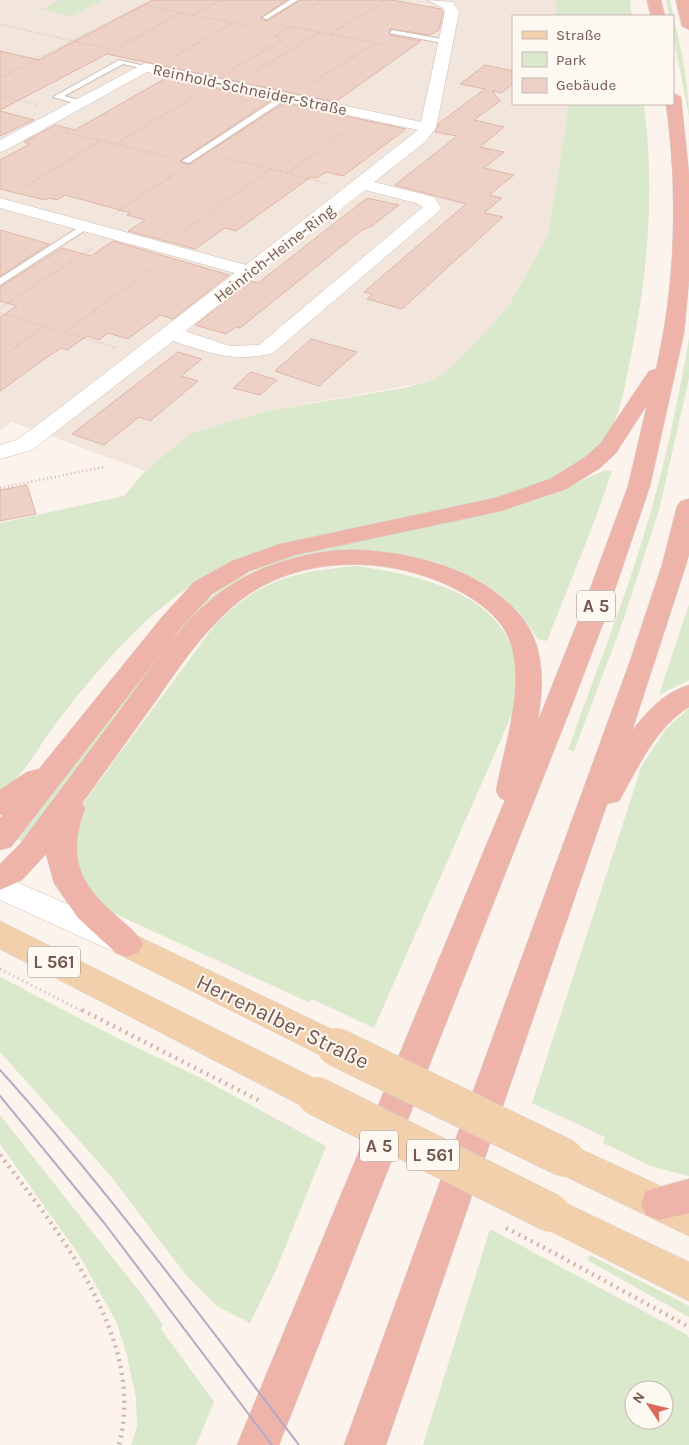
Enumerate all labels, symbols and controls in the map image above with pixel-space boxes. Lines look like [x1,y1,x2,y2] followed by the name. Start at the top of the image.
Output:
[512,15,674,105] legend
[556,26,601,44] text: Straße
[556,51,586,69] text: Park
[151,60,349,119] street label: Reinhold-Schneider-Straße
[556,76,616,94] text: Gebäude
[210,200,338,306] street label: Heinrich-Heine-Ring
[577,590,615,622] road number: A 5
[28,946,80,978] road number: L 561
[192,969,373,1075] street label: Herrenalber Straße
[360,1130,398,1162] road number: A 5
[407,1140,459,1170] road number: L 561
[624,1380,674,1430] north arrow
[629,1389,649,1407] text: N

